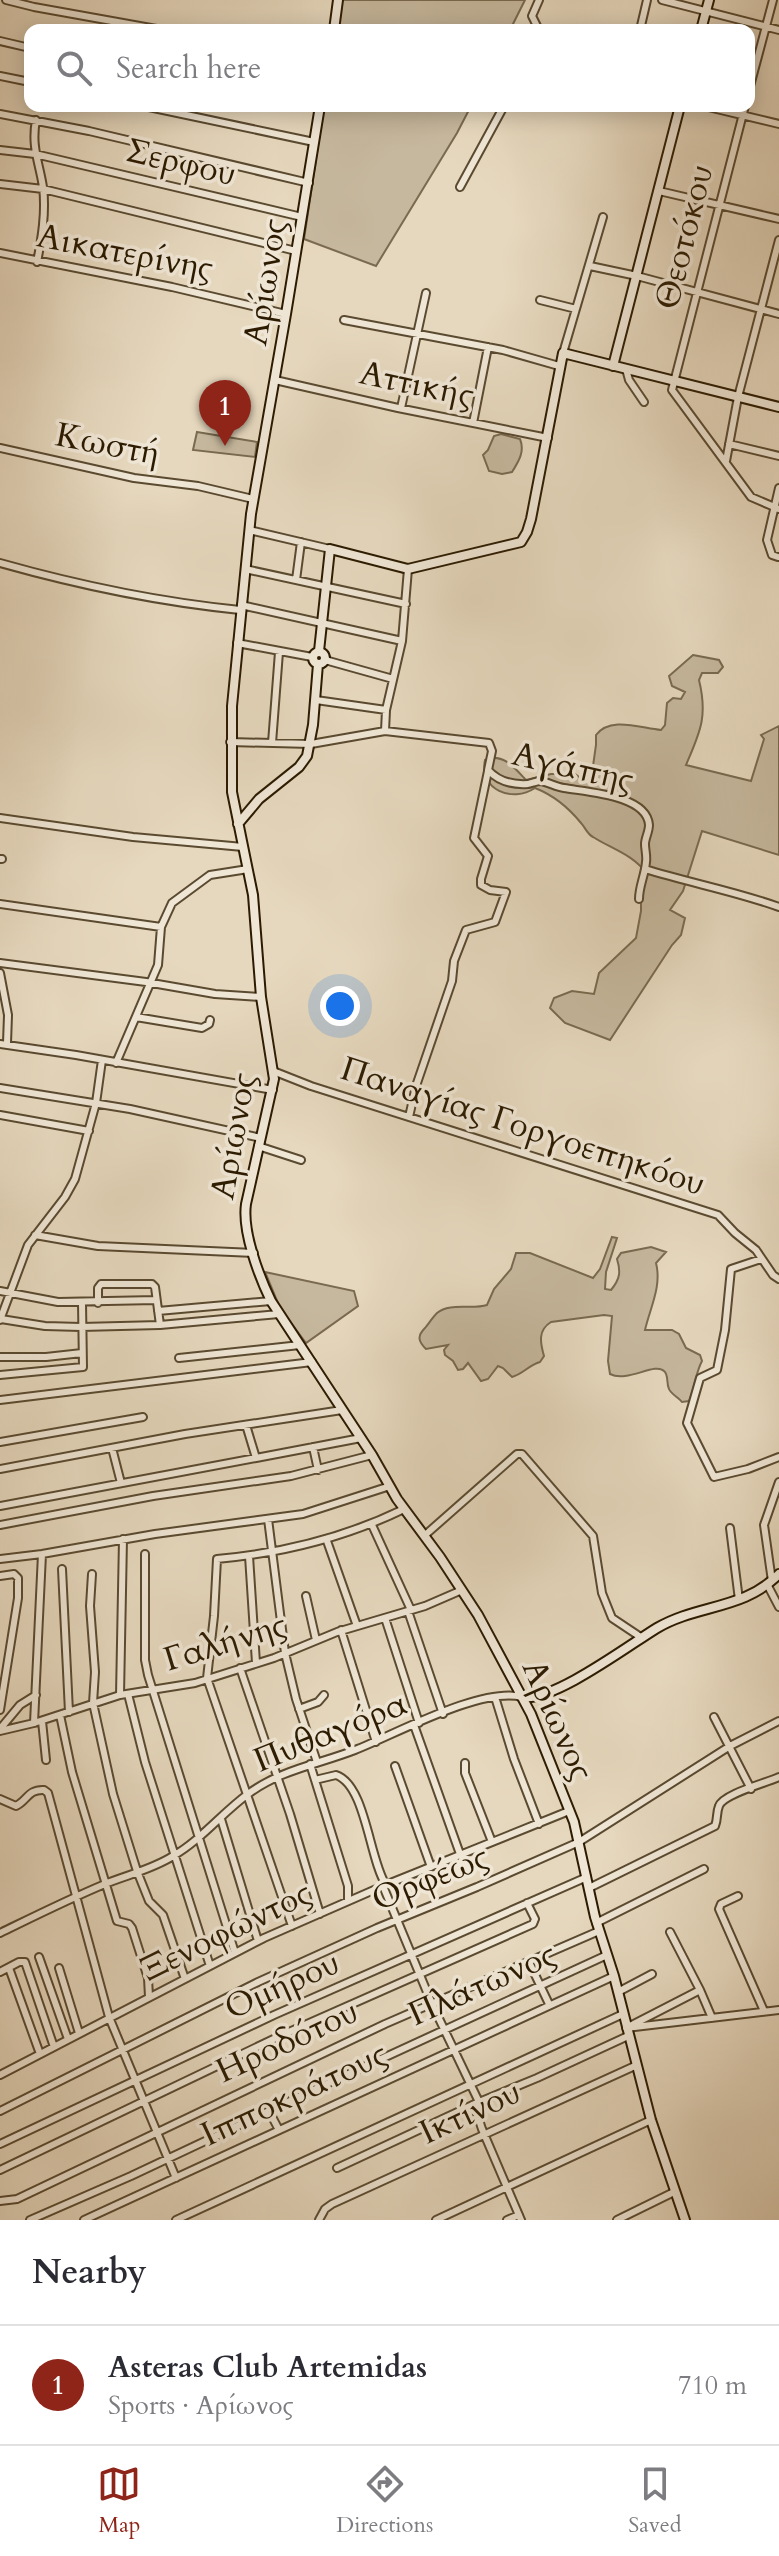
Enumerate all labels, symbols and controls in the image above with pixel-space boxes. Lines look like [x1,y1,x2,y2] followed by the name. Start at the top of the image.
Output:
[24,24,755,112] search box
[52,46,96,90] icon: search
[116,48,261,89] text: Search here
[121,127,241,197] street label: Σερφου
[644,160,724,314] street label: Θεοτόκου
[33,212,217,292] street label: Αικατερίνης
[232,215,298,349] street label: Αρίωνος
[356,349,478,419] street label: Αττικής
[199,380,251,446] pin: 1
[52,411,164,477] street label: Κωστή
[508,731,638,803] street label: Αγάπης
[320,986,360,1026] your location
[335,1045,711,1207] street label: Παναγίας Γοργοεπηκόου
[199,1069,267,1203] street label: Αρίωνος
[158,1602,292,1682] street label: Γαλήνης
[511,1652,605,1788] street label: Αρίωνος
[247,1681,413,1783] street label: Πυθαγόρα
[365,1834,495,1922] street label: Ορφέως
[133,1870,319,1992] street label: Ξενοφώντος
[401,1931,563,2037] street label: Πλάτωνος
[217,1939,347,2031] street label: Ομήρου
[208,1988,366,2094] street label: Ηροδότου
[193,2031,395,2157] street label: Ιπποκράτους
[412,2069,528,2155] street label: Ικτίνου
[32,2249,147,2295] text: Nearby
[108,2347,427,2388] text: Asteras Club Artemidas
[51,2368,65,2403] text: 1
[678,2368,747,2403] text: 710 m
[108,2388,294,2423] text: Sports · Αρίωνος
[97,2462,141,2540] tab: Map
[336,2462,433,2540] tab: Directions
[628,2462,682,2540] tab: Saved

